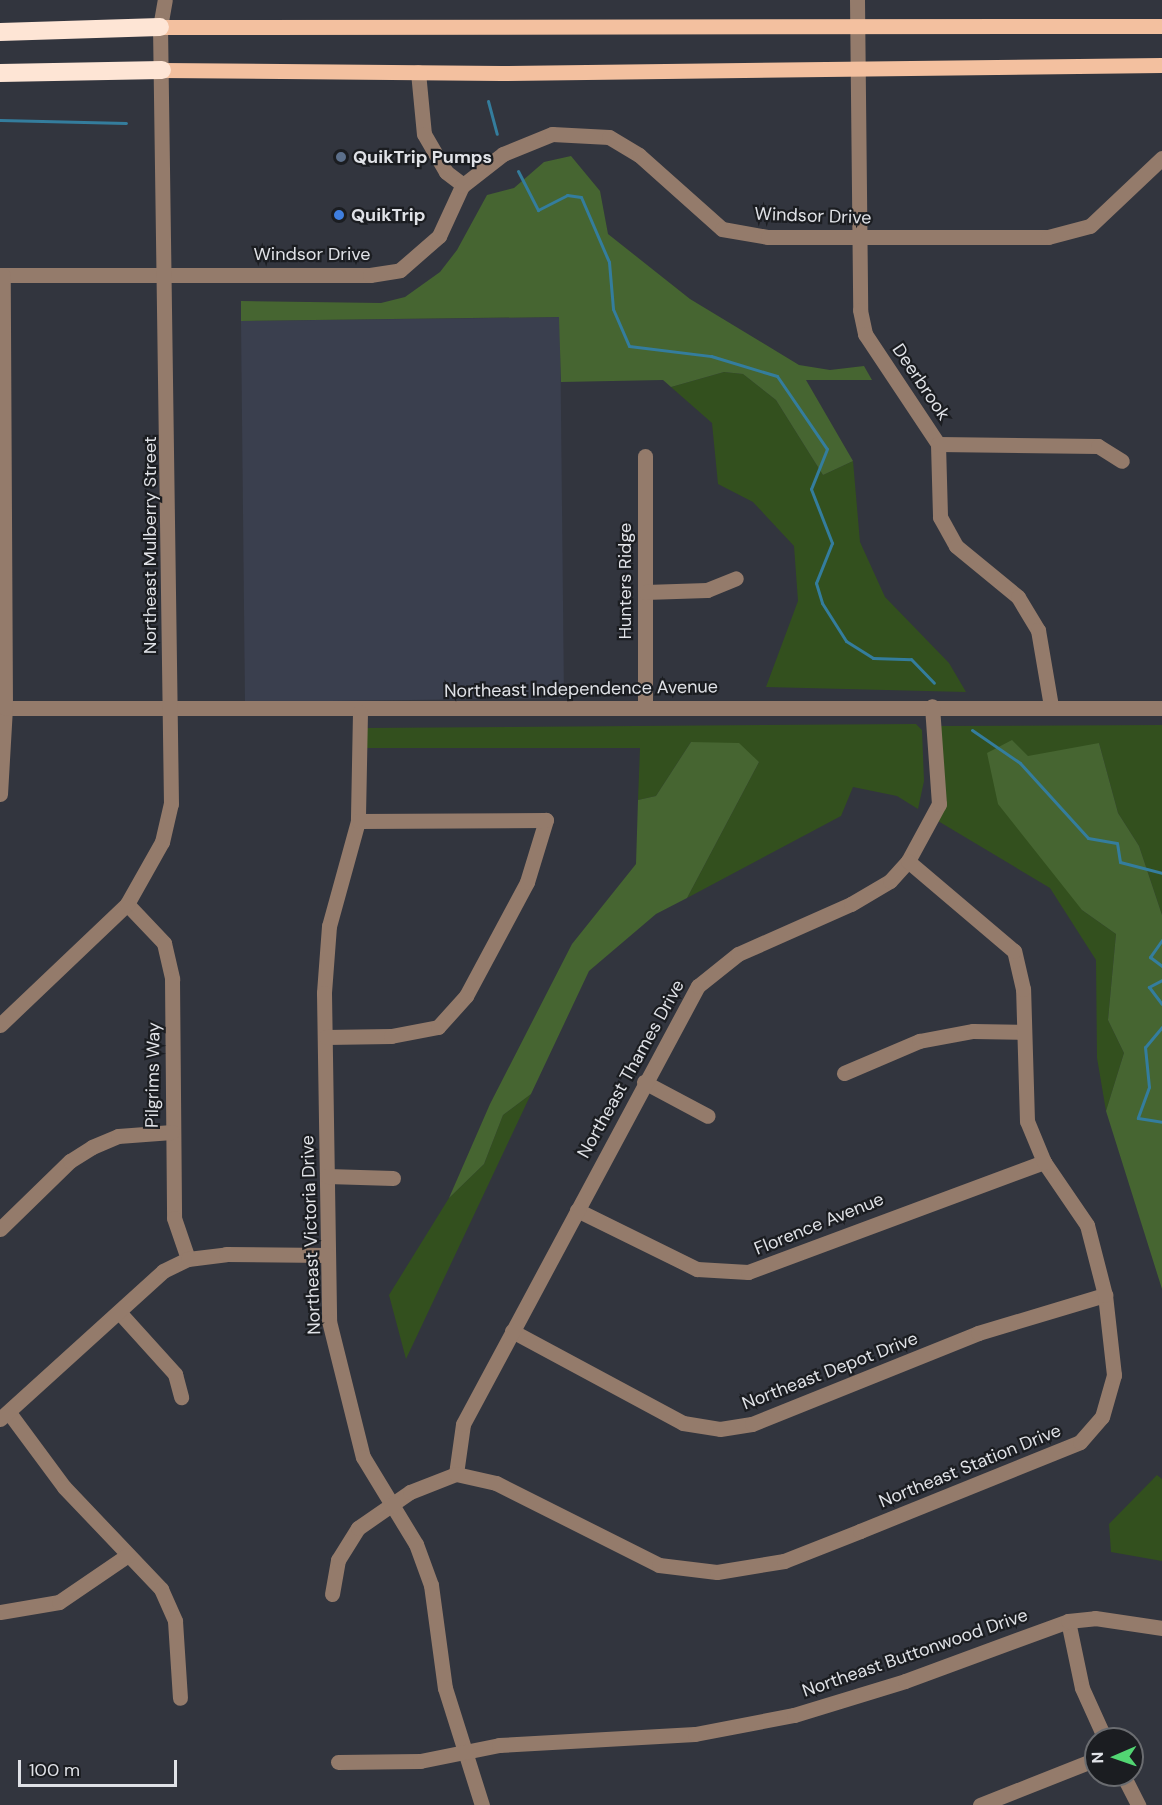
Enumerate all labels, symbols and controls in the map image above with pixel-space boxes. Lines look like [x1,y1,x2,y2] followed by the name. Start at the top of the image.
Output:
[353,146,492,168] place label: QuikTrip Pumps
[334,150,348,164] marker: QuikTrip Pumps
[754,203,872,229] street label: Windsor Drive
[351,204,426,226] place label: QuikTrip
[332,208,346,222] marker: QuikTrip
[253,243,371,265] street label: Windsor Drive
[888,340,954,424] street label: Deerbrook
[139,436,161,654] street label: Northeast Mulberry Street
[614,523,636,639] street label: Hunters Ridge
[444,676,718,702] street label: Northeast Independence Avenue
[573,976,689,1162] street label: Northeast Thames Drive
[141,1022,165,1128] street label: Pilgrims Way
[297,1135,325,1335] street label: Northeast Victoria Drive
[751,1188,887,1260] street label: Florence Avenue
[739,1328,921,1414] street label: Northeast Depot Drive
[876,1420,1064,1512] street label: Northeast Station Drive
[799,1604,1031,1702] street label: Northeast Buttonwood Drive
[1084,1727,1144,1787] north arrow
[21,1748,180,1786] scale bar
[1087,1751,1108,1764] text: N
[29,1758,80,1782] text: 100 m

